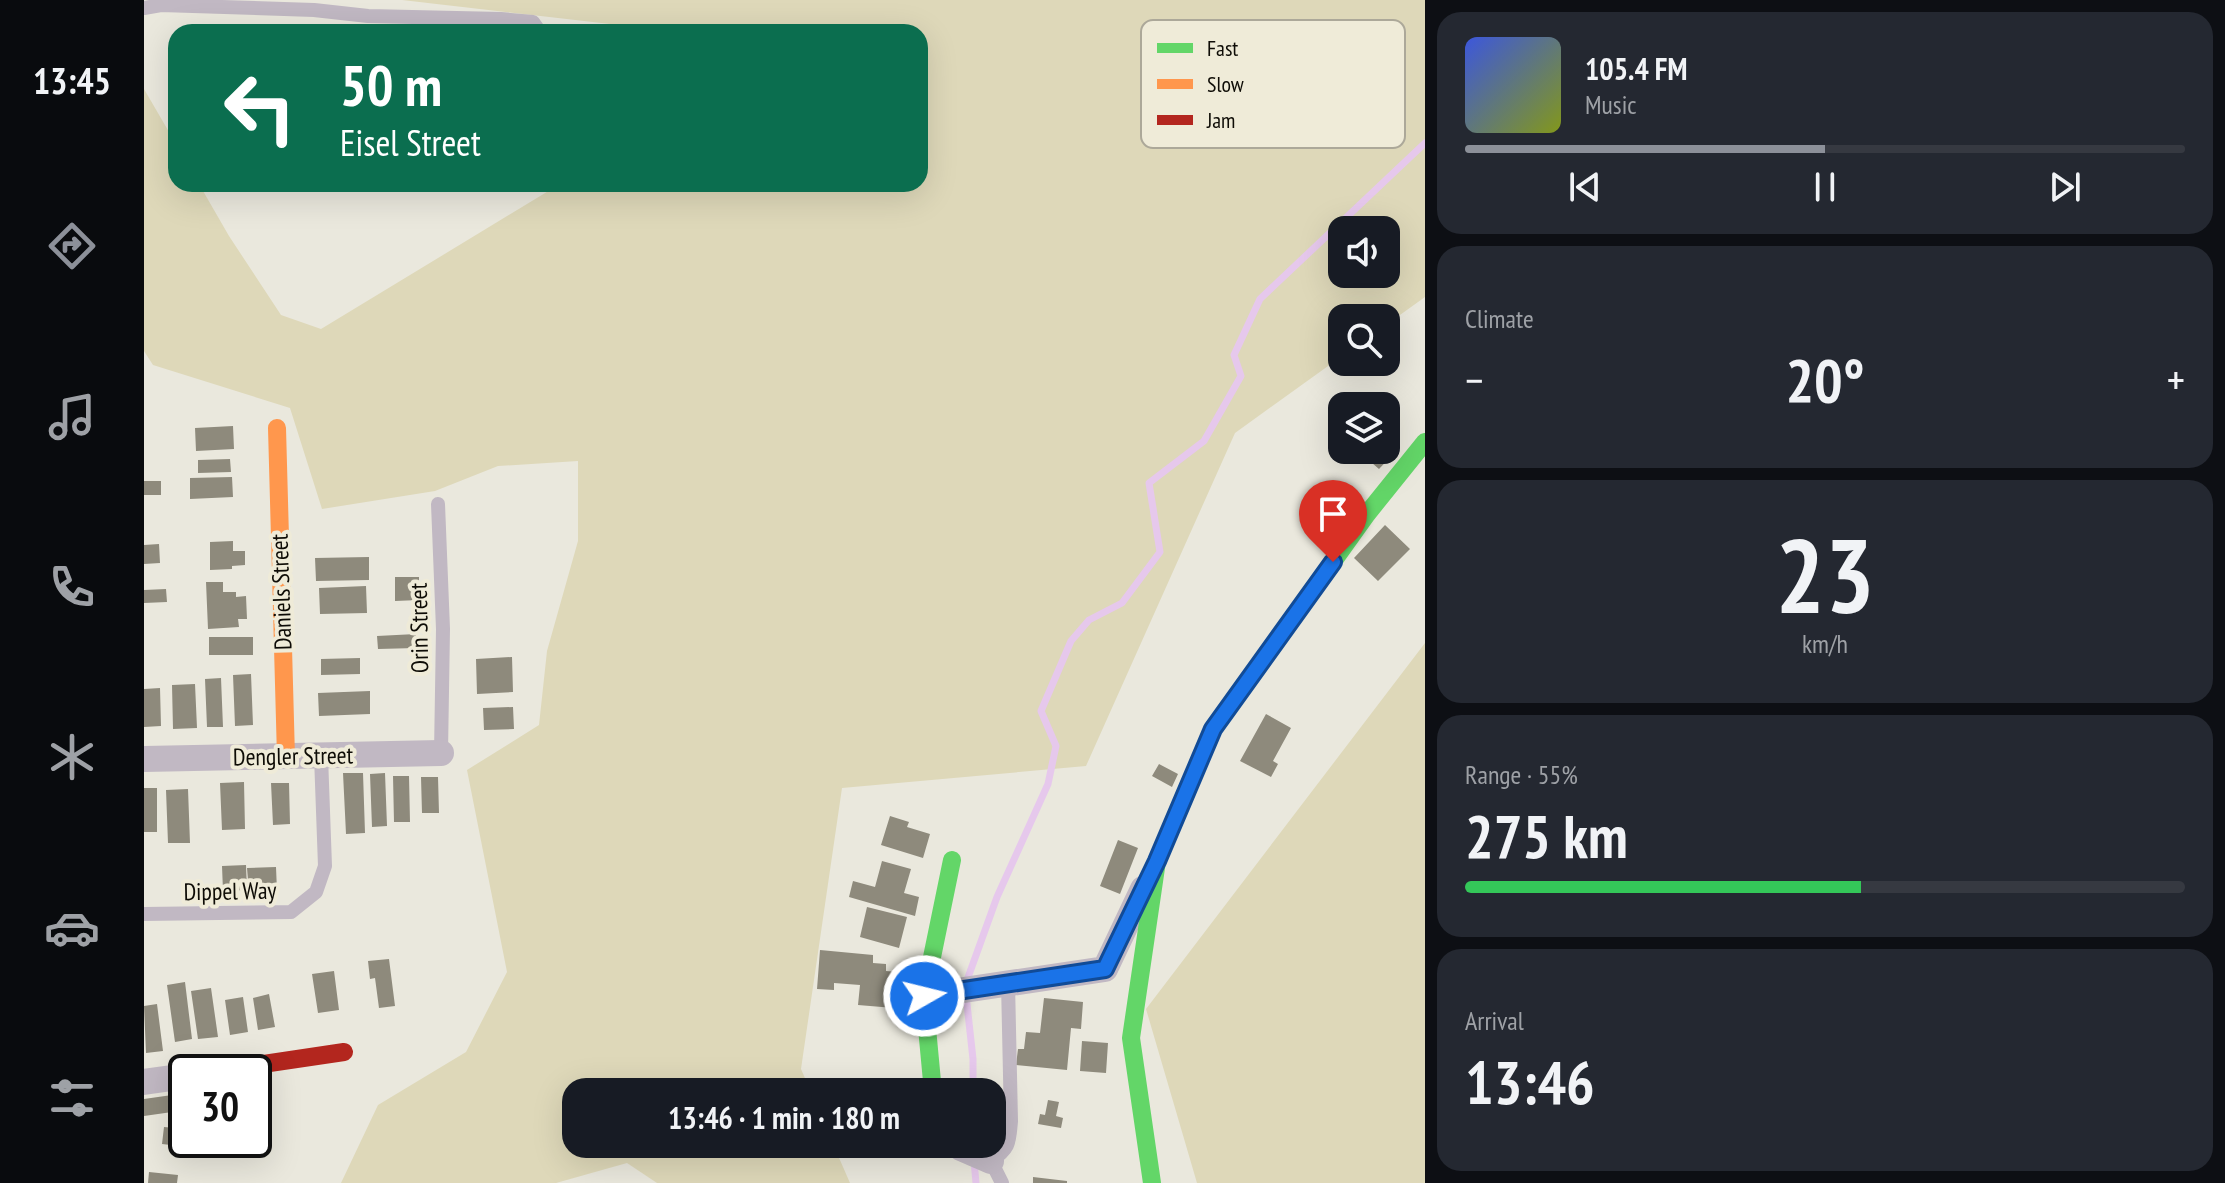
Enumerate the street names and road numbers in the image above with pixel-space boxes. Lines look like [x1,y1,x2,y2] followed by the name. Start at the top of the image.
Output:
[263,533,299,651] street label: Daniels Street
[403,582,435,673] street label: Orin Street
[233,739,354,773] street label: Dengler Street
[183,875,277,907] street label: Dippel Way

